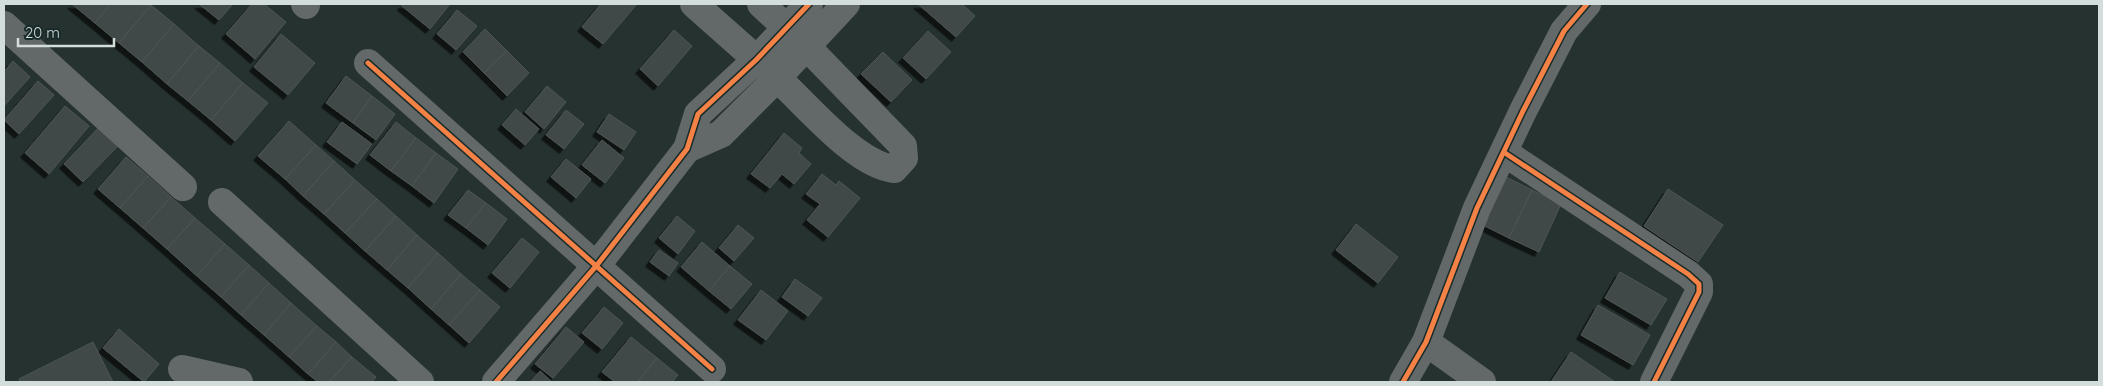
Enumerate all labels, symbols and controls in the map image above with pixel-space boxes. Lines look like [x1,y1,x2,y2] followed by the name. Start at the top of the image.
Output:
[18,15,114,47] scale bar
[25,23,60,42] text: 20 m

